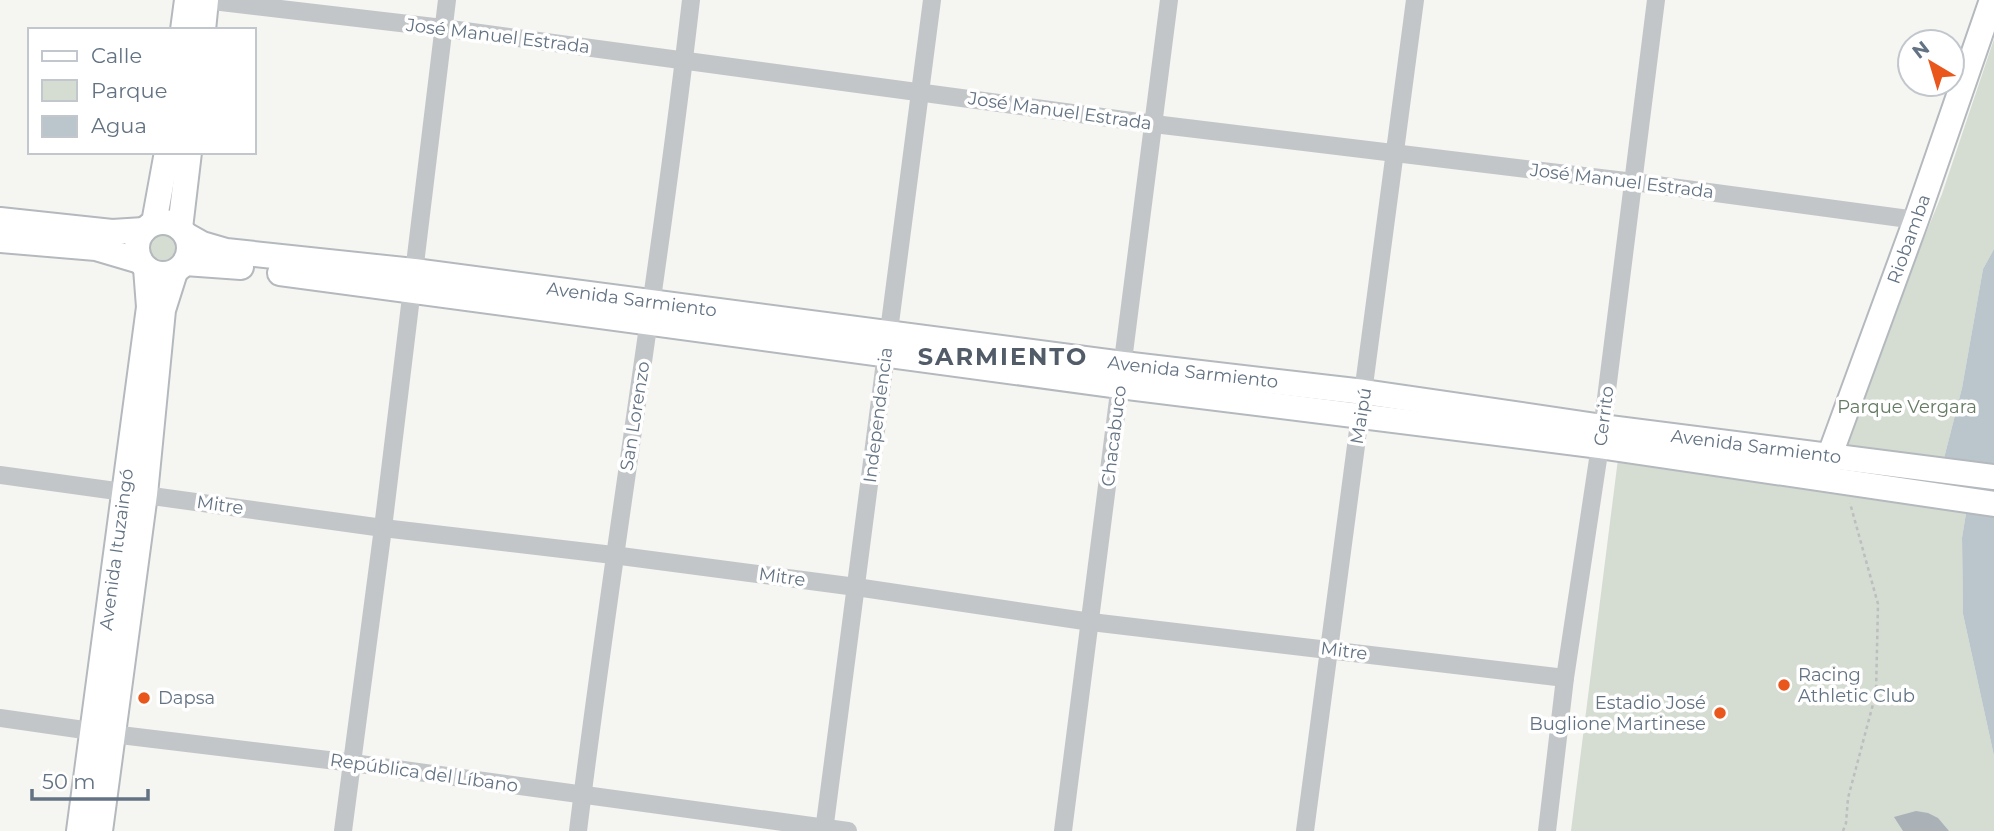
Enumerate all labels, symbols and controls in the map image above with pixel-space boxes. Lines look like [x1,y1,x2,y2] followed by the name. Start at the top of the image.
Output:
[404,14,591,58] street label: José Manuel Estrada
[28,28,256,154] legend
[1896,28,1966,98] north arrow
[1908,36,1934,64] text: N
[91,43,142,68] text: Calle
[91,78,167,103] text: Parque
[966,87,1153,135] street label: José Manuel Estrada
[91,113,147,138] text: Agua
[1528,159,1715,203] street label: José Manuel Estrada
[1883,191,1935,287] street label: Riobamba
[545,278,718,322] street label: Avenida Sarmiento
[918,342,1088,371] district label: SARMIENTO
[859,346,897,484] street label: Independencia
[1106,351,1279,393] street label: Avenida Sarmiento
[615,360,655,472] street label: San Lorenzo
[1097,384,1131,488] street label: Chacabuco
[1589,385,1619,447] street label: Cerrito
[1346,386,1376,446] street label: Maipú
[1837,396,1977,418] park label: Parque Vergara
[1670,425,1843,468] street label: Avenida Sarmiento
[95,467,138,632] street label: Avenida Ituzaingó
[195,491,245,519] street label: Mitre
[757,563,807,591] street label: Mitre
[1319,637,1369,665] street label: Mitre
[1798,664,1915,707] place label: Racing Athletic Club
[1776,677,1792,693] marker: Racing Athletic Club
[158,687,215,709] place label: Dapsa
[136,690,152,706] marker: Dapsa
[1529,692,1706,735] place label: Estadio José Buglione Martinese
[1712,705,1728,721] marker: Estadio José Buglione Martinese
[328,749,520,797] street label: República del Líbano
[32,758,147,802] scale bar
[42,769,96,794] text: 50 m

